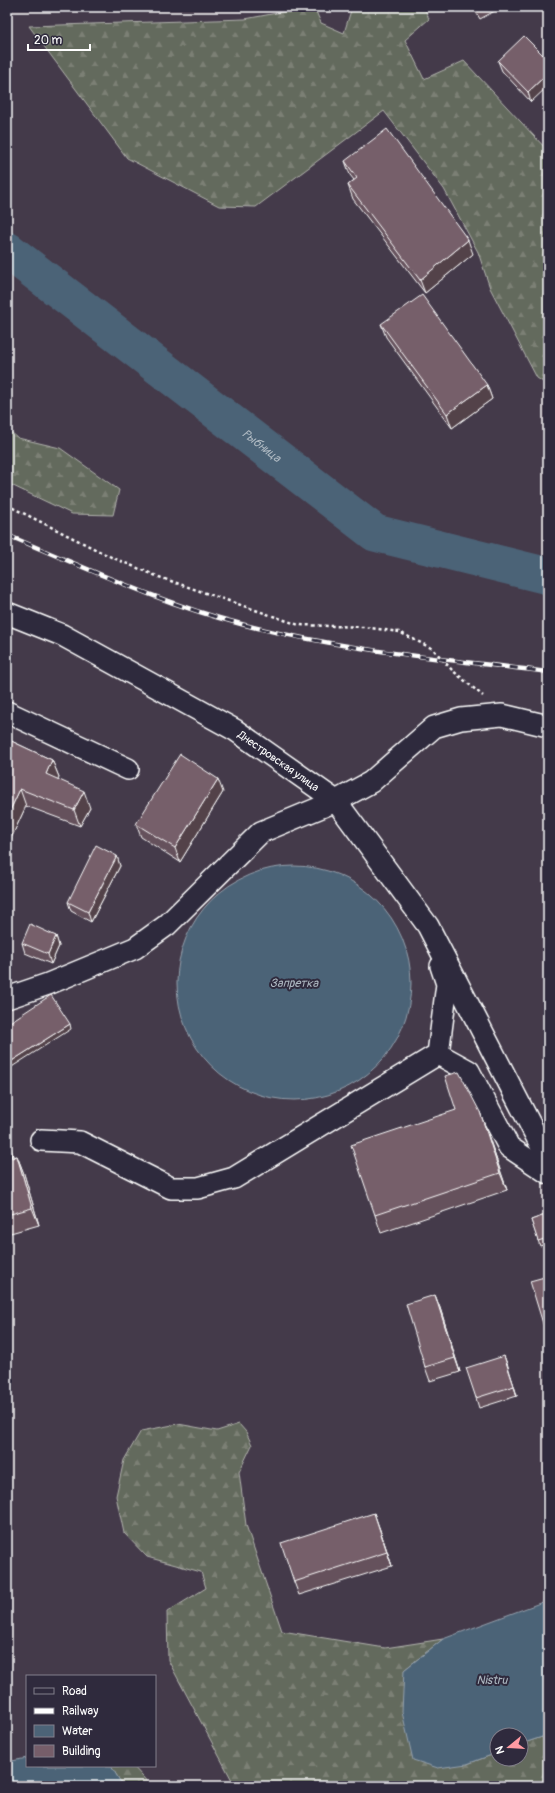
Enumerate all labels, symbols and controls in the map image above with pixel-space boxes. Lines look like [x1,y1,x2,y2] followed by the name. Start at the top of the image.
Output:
[28,26,90,52] scale bar
[34,33,63,48] text: 20 m
[239,426,285,466] water label: Рыбница
[235,727,322,794] street label: Днестровская улица
[270,976,320,991] water label: Запретка
[477,1673,508,1688] water label: Nistru
[26,1675,156,1767] legend
[62,1684,87,1699] text: Road
[62,1704,98,1719] text: Railway
[62,1724,93,1739] text: Water
[489,1727,529,1767] north arrow
[62,1744,101,1759] text: Building
[492,1744,507,1755] text: N

